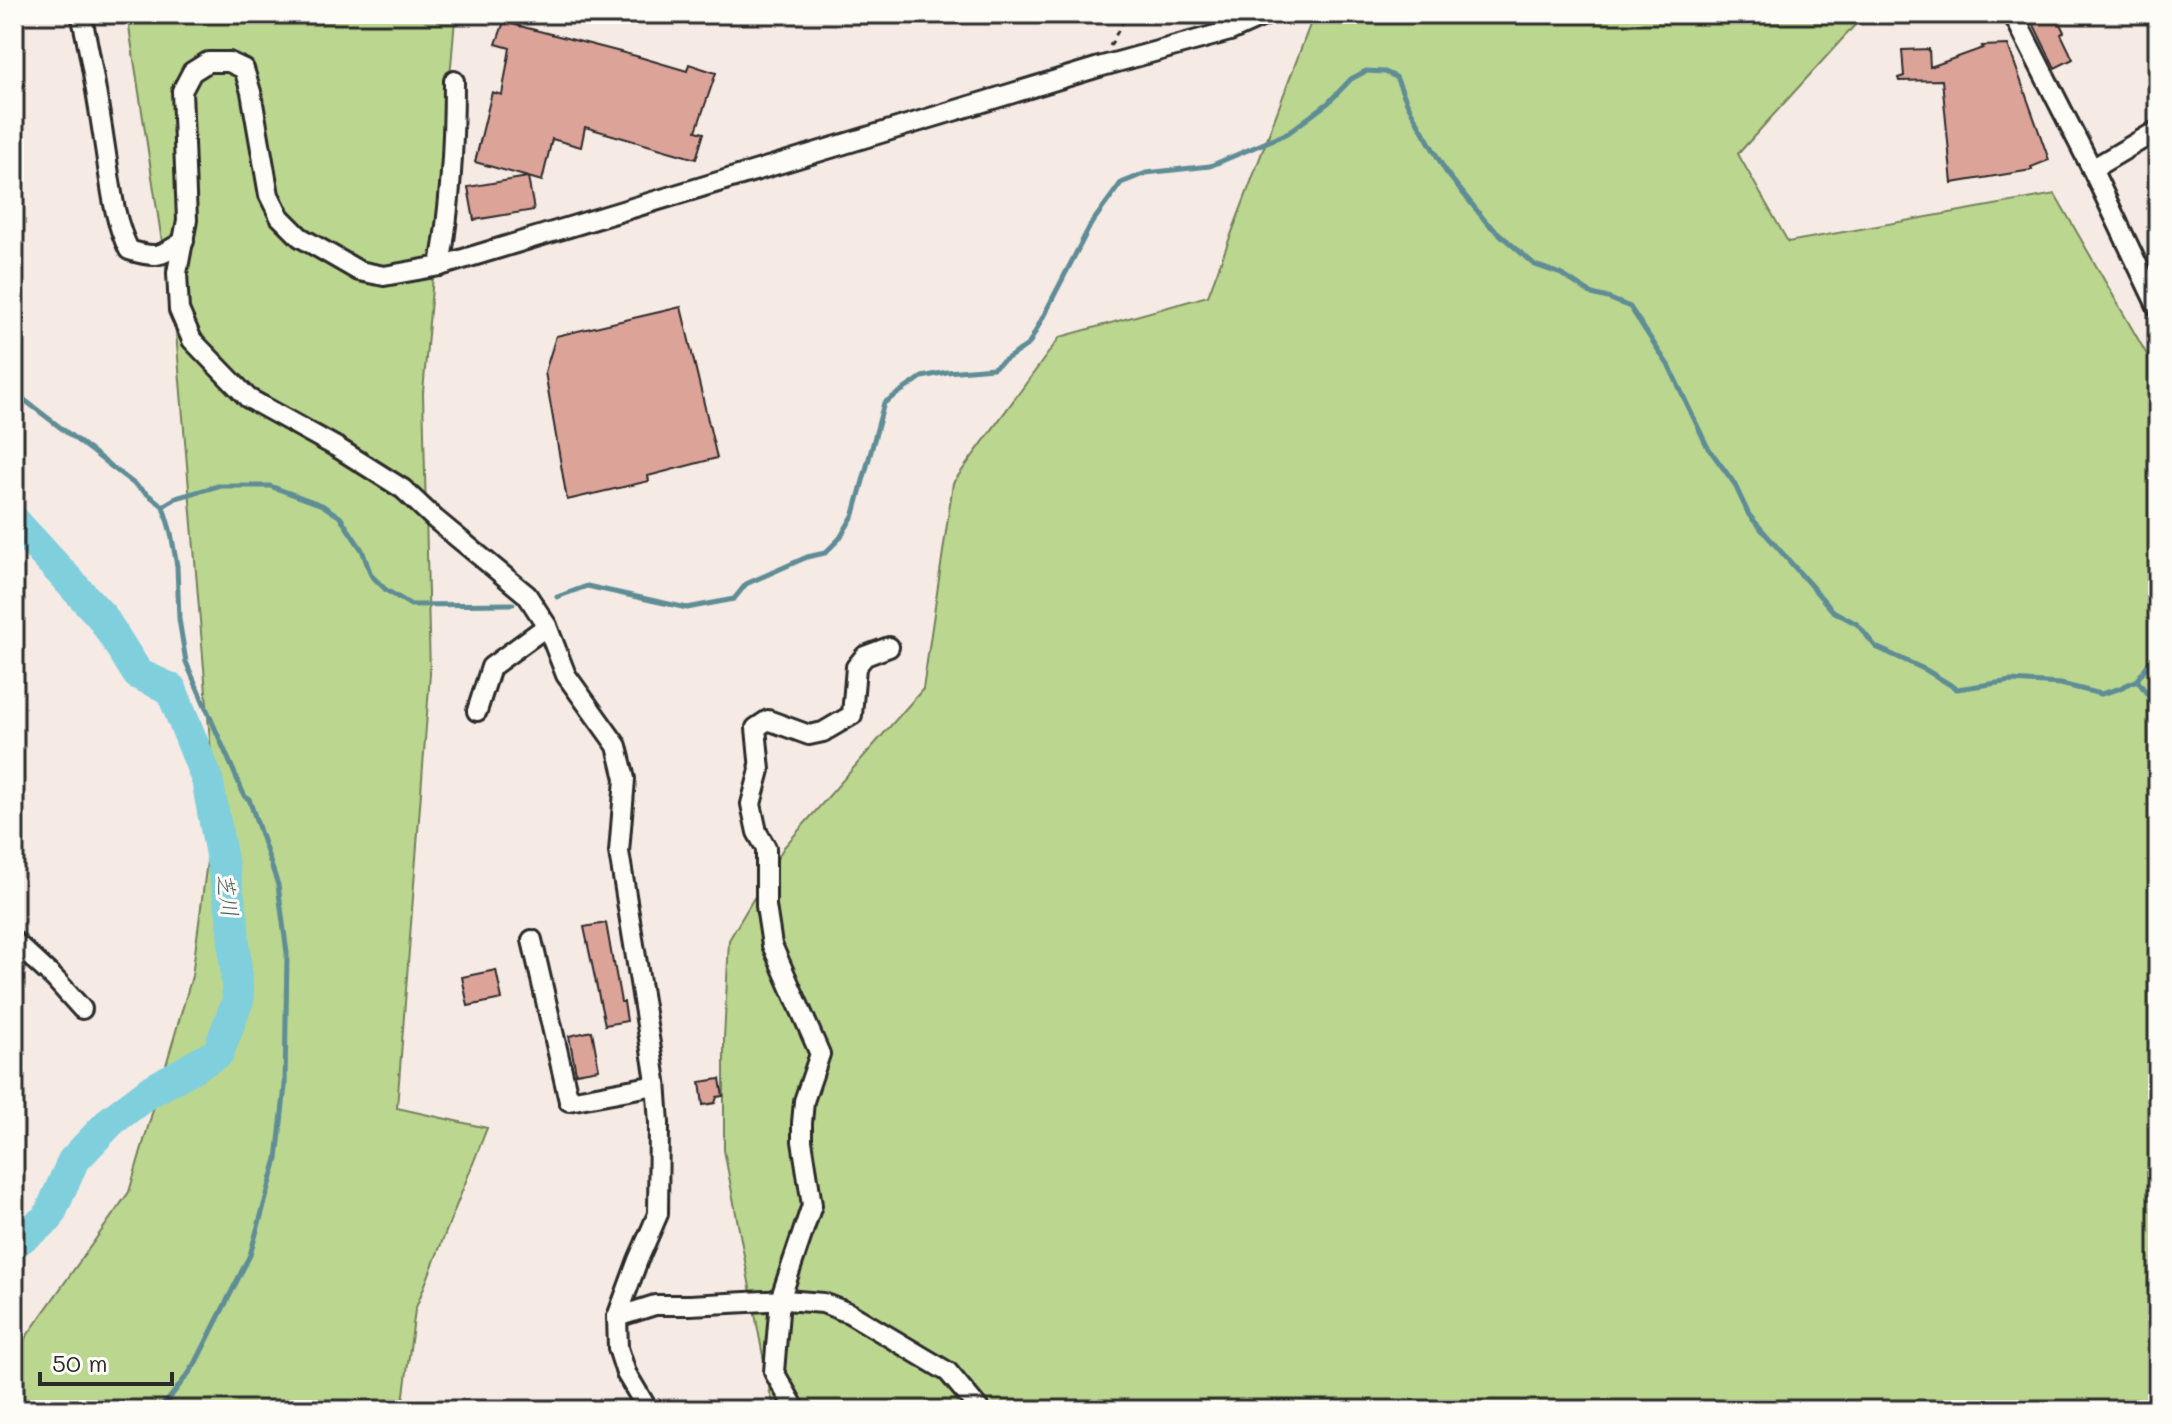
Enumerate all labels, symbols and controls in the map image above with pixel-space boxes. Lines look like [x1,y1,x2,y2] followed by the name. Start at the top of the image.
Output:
[210,871,246,919] water label: 芝川
[40,1336,172,1386] scale bar
[52,1347,108,1378] text: 50 m

